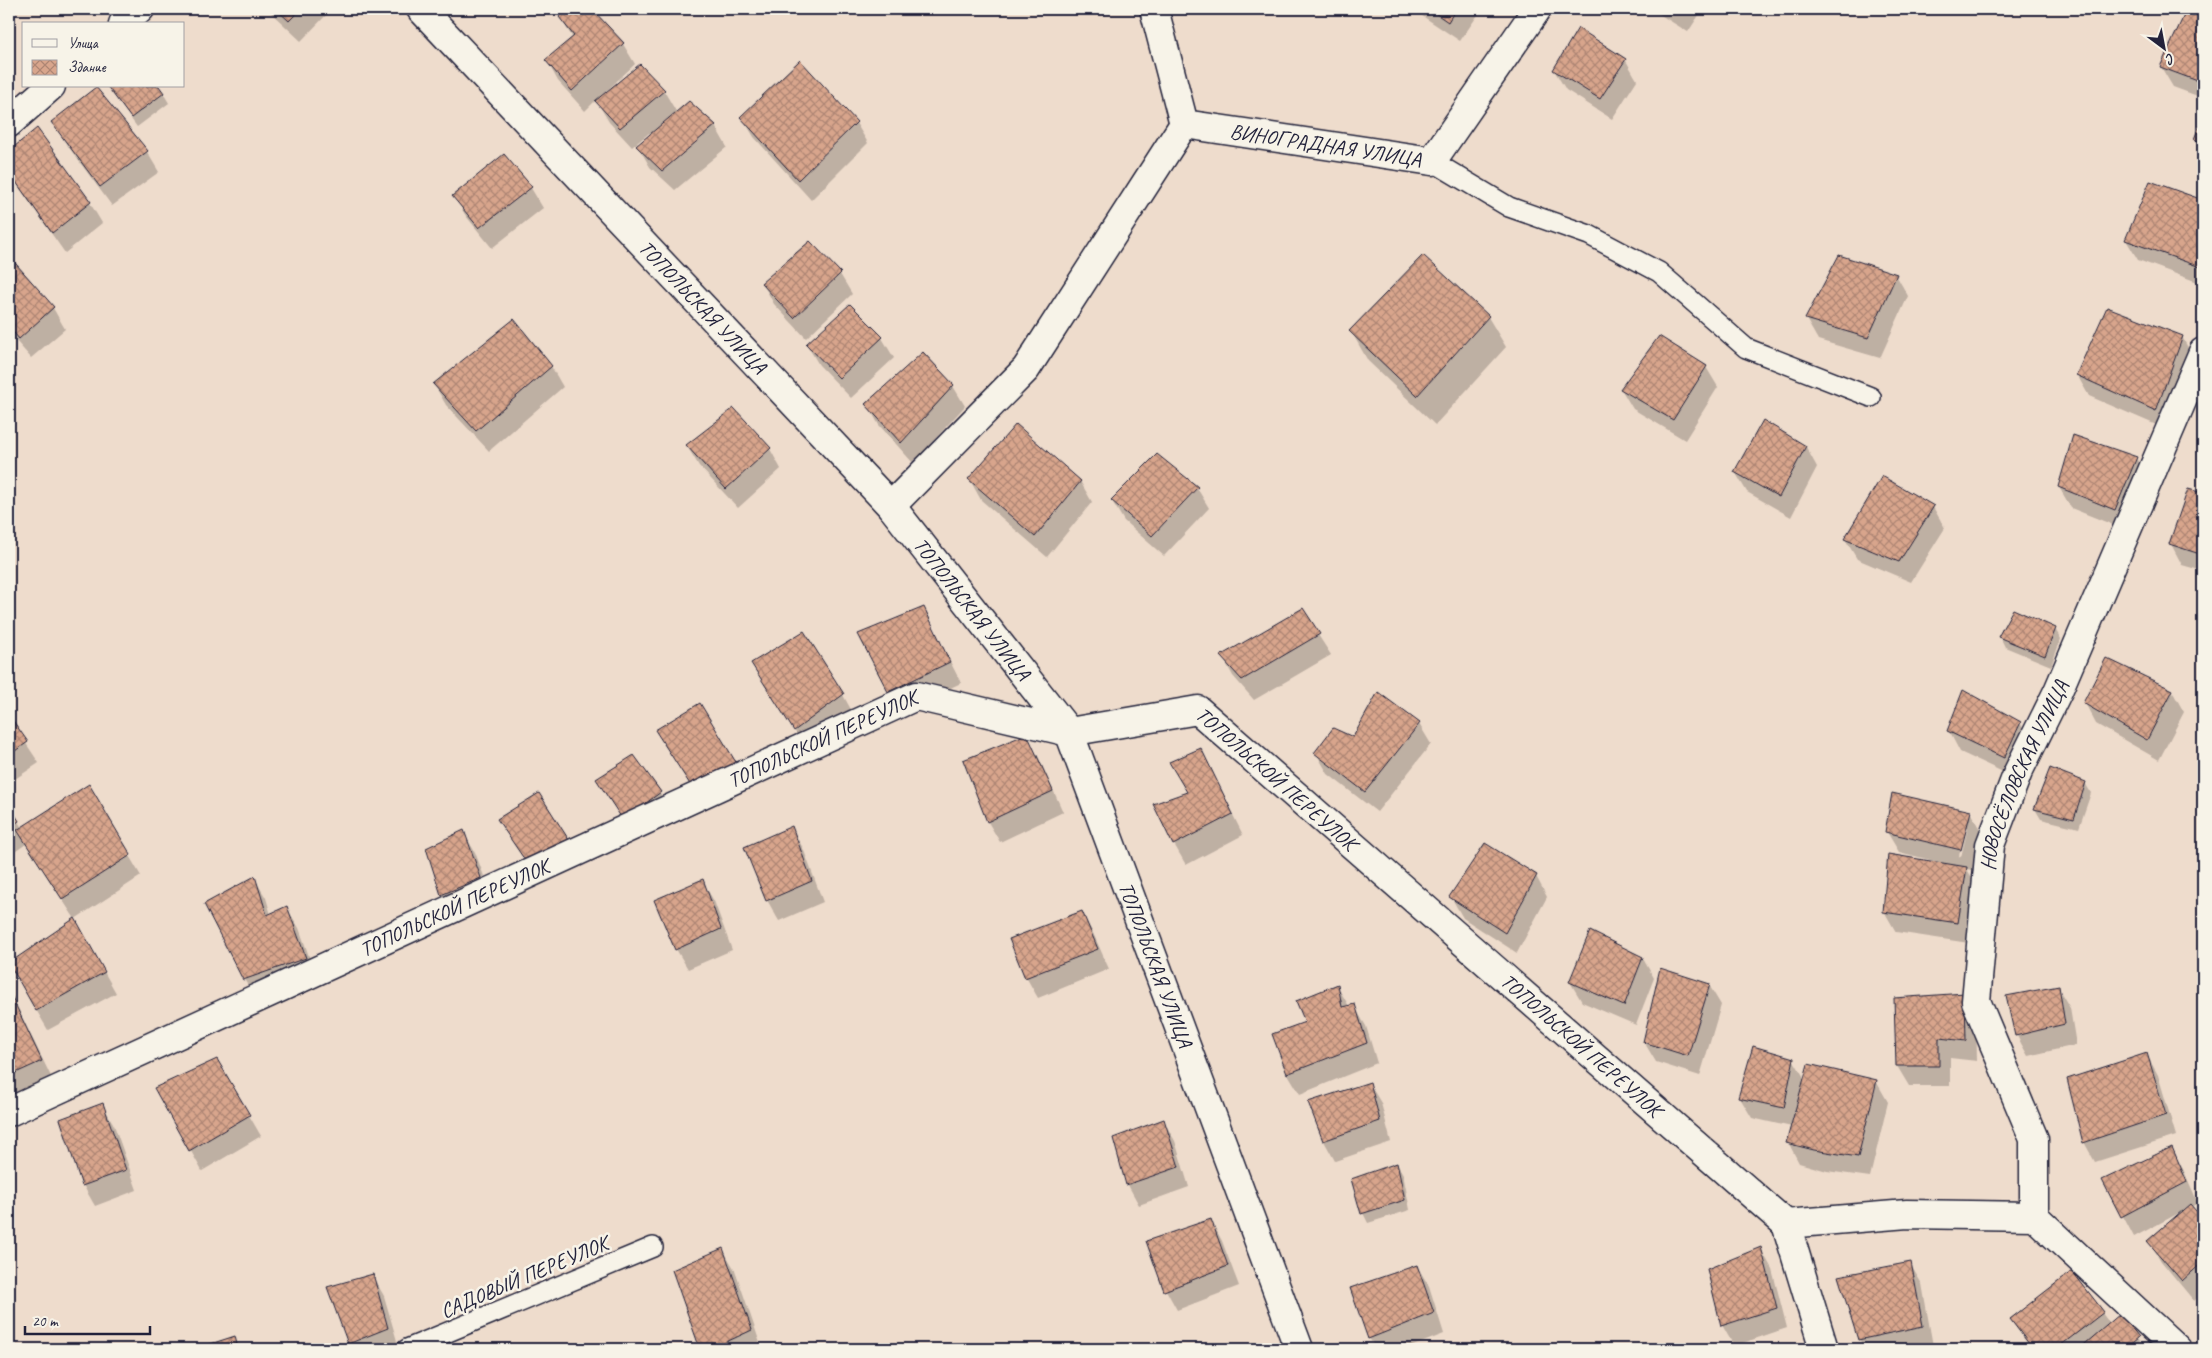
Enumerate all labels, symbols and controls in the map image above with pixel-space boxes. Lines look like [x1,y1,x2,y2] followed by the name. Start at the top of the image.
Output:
[22,22,185,88] legend
[2140,22,2190,72] north arrow
[68,34,99,53] text: Улица
[2161,50,2178,69] text: С
[68,58,107,77] text: Здание
[1228,118,1423,172] street label: ВИНОГРАДНАЯ УЛИЦА
[633,235,773,380] street label: ТОПОЛЬСКАЯ УЛИЦА
[908,532,1037,686] street label: ТОПОЛЬСКАЯ УЛИЦА
[1975,676,2074,872] street label: НОВОСЁЛОВСКАЯ УЛИЦА
[724,682,925,794] street label: ТОПОЛЬСКОЙ ПЕРЕУЛОК
[1191,701,1366,859] street label: ТОПОЛЬСКОЙ ПЕРЕУЛОК
[356,851,557,962] street label: ТОПОЛЬСКОЙ ПЕРЕУЛОК
[1113,879,1199,1052] street label: ТОПОЛЬСКАЯ УЛИЦА
[1495,968,1671,1125] street label: ТОПОЛЬСКОЙ ПЕРЕУЛОК
[436,1228,616,1324] street label: САДОВЫЙ ПЕРЕУЛОК
[25,1303,150,1335] scale bar
[32,1312,59,1331] text: 20 m

